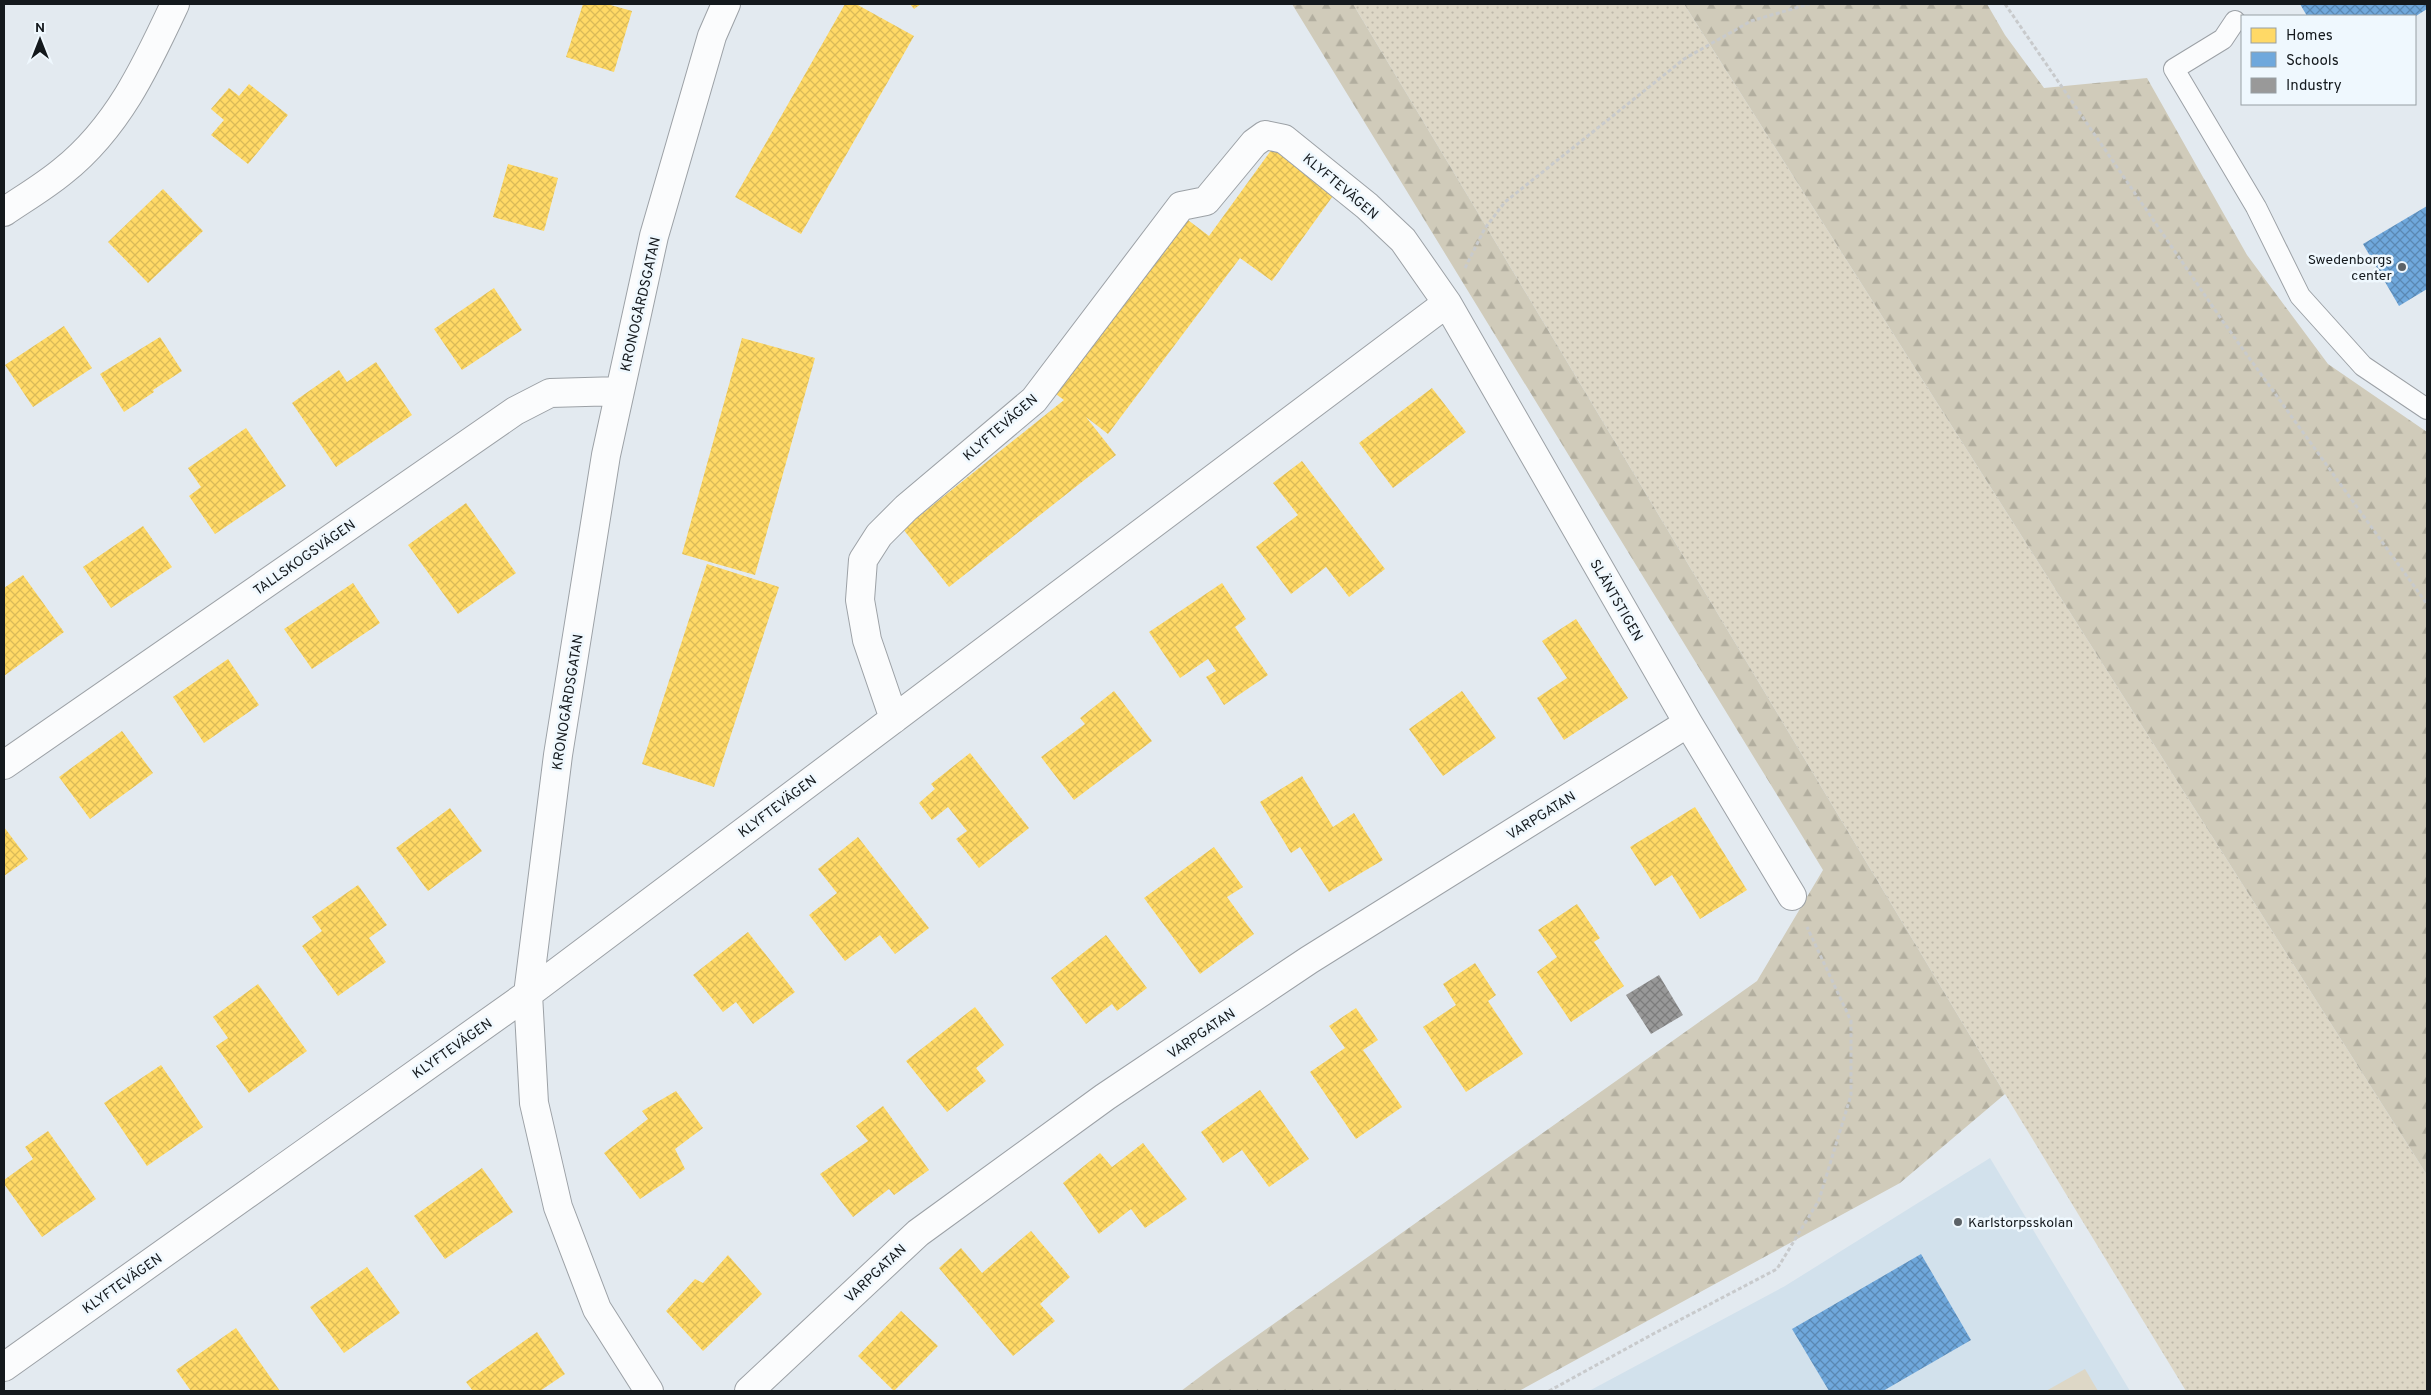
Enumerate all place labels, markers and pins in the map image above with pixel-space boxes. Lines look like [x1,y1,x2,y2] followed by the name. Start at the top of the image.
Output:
[2308,252,2393,285] place label: Swedenborgs center
[2396,261,2408,273] marker: Swedenborgs center
[1968,1215,2073,1232] place label: Karlstorpsskolan
[1952,1216,1964,1228] marker: Karlstorpsskolan

